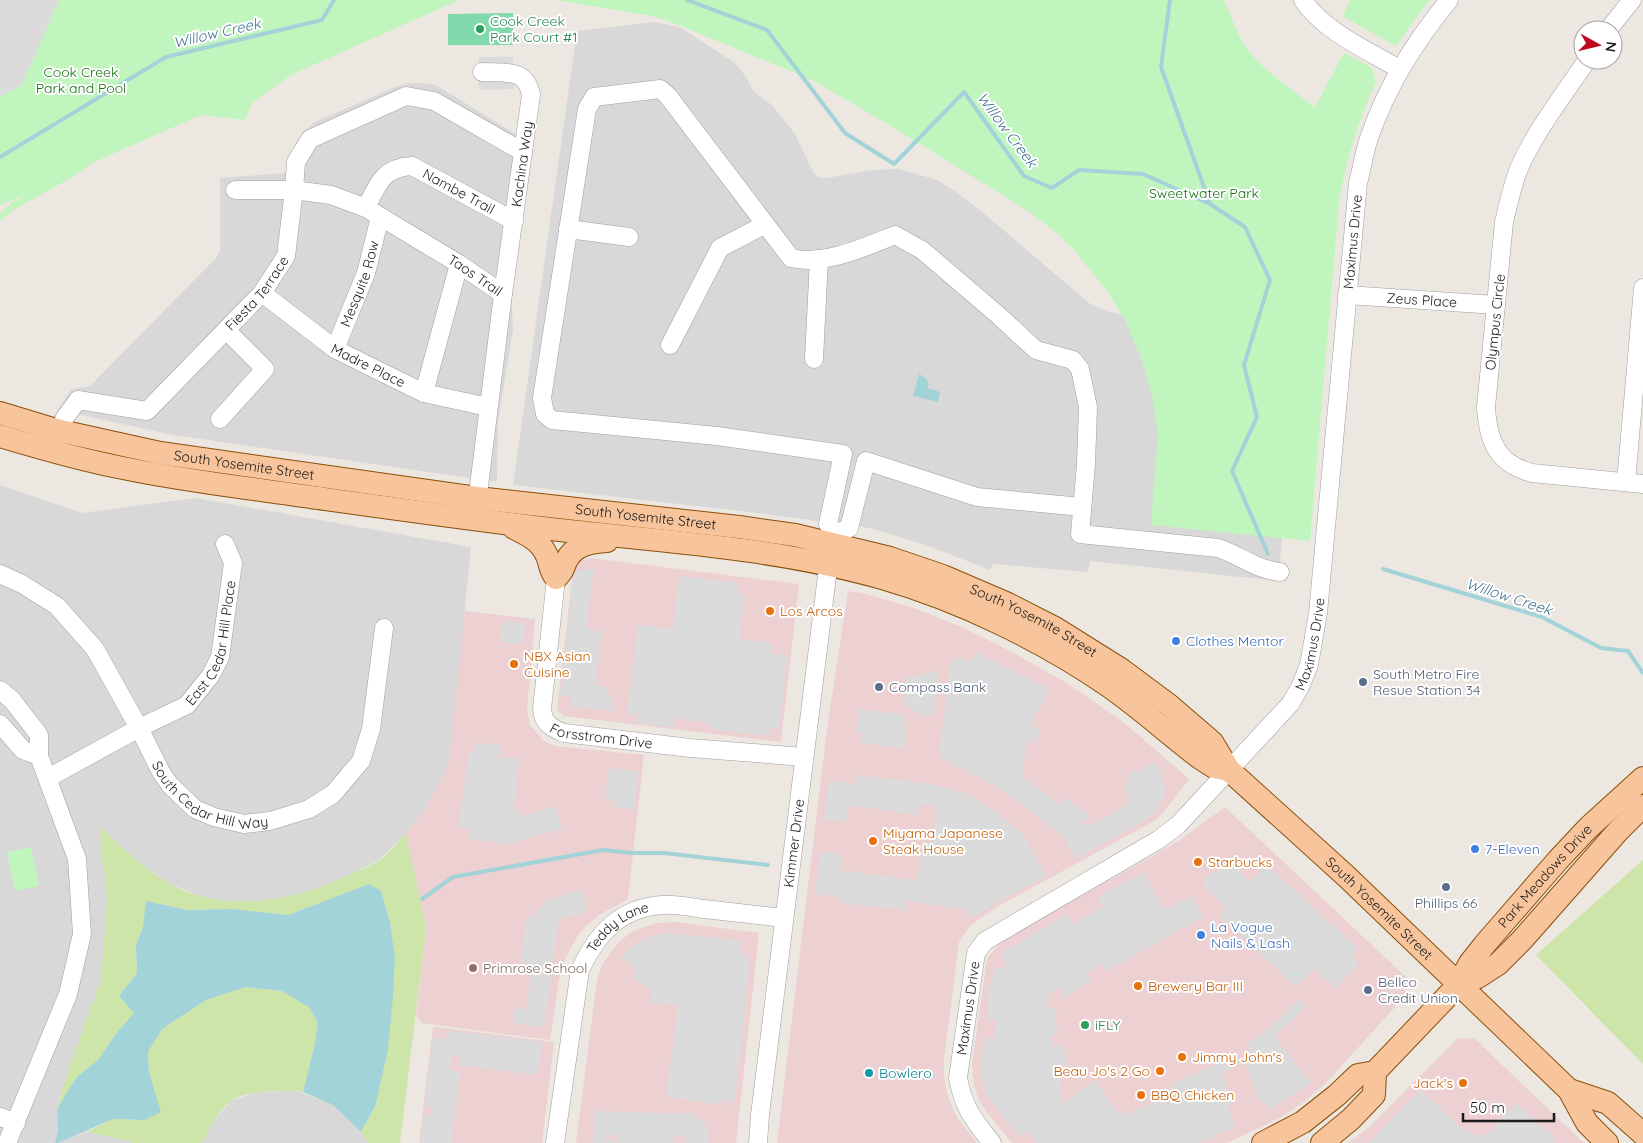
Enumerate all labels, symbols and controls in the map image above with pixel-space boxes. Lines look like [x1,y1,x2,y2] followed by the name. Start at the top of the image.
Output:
[490,12,577,46] place label: Cook Creek Park Court #1
[171,13,264,52] water label: Willow Creek
[1573,20,1623,70] north arrow
[474,23,486,35] marker: Cook Creek Park Court #1
[1601,40,1621,53] text: N
[36,63,126,97] park label: Cook Creek Park and Pool
[973,88,1043,173] water label: Willow Creek
[507,120,537,208] street label: Kachina Way
[420,165,498,218] street label: Nambe Trail
[1149,184,1259,202] park label: Sweetwater Park
[1339,194,1366,290] street label: Maximus Drive
[336,238,383,329] street label: Mesquite Row
[445,250,506,300] street label: Taos Trail
[221,252,293,334] street label: Fiesta Terrace
[1481,273,1509,371] street label: Olympus Circle
[1386,289,1458,311] street label: Zeus Place
[328,339,408,391] street label: Madre Place
[173,446,316,484] street label: South Yosemite Street
[574,500,717,533] street label: South Yosemite Street
[1464,574,1556,620] water label: Willow Creek
[181,579,239,709] street label: East Cedar Hill Place
[967,580,1101,661] street label: South Yosemite Street
[1291,597,1328,693] street label: Maximus Drive
[780,602,843,620] place label: Los Arcos
[764,605,776,617] marker: Los Arcos
[1186,632,1284,650] place label: Clothes Mentor
[1170,635,1182,647] marker: Clothes Mentor
[524,647,591,681] place label: NBX Asian Cuisine
[508,658,520,670] marker: NBX Asian Cuisine
[1373,665,1480,699] place label: South Metro Fire Resue Station 34
[1357,676,1369,688] marker: South Metro Fire Resue Station 34
[889,678,986,696] place label: Compass Bank
[873,681,885,693] marker: Compass Bank
[547,719,654,752] street label: Forsstrom Drive
[148,758,269,834] street label: South Cedar Hill Way
[779,798,808,888] street label: Kimmer Drive
[1494,820,1596,932] street label: Park Meadows Drive
[883,824,1003,858] place label: Miyama Japanese Steak House
[867,835,879,847] marker: Miyama Japanese Steak House
[1485,840,1540,858] place label: 7-Eleven
[1469,843,1481,855] marker: 7-Eleven
[1208,853,1272,871] place label: Starbucks
[1322,853,1437,964] street label: South Yosemite Street
[1192,856,1204,868] marker: Starbucks
[1440,881,1452,893] marker: Phillips 66
[1415,894,1478,912] place label: Phillips 66
[583,898,651,956] street label: Teddy Lane
[1211,918,1290,952] place label: La Vogue Nails & Lash
[1195,929,1207,941] marker: La Vogue Nails & Lash
[483,959,588,977] place label: Primrose School
[952,960,984,1056] street label: Maximus Drive
[467,962,479,974] marker: Primrose School
[1378,973,1458,1007] place label: Bellco Credit Union
[1148,977,1243,995] place label: Brewery Bar III
[1132,980,1144,992] marker: Brewery Bar III
[1362,984,1374,996] marker: Bellco Credit Union
[1095,1016,1121,1034] place label: iFLY
[1079,1019,1091,1031] marker: iFLY
[1192,1048,1282,1066] place label: Jimmy John's
[1176,1051,1188,1063] marker: Jimmy John's
[1053,1062,1150,1080] place label: Beau Jo's 2 Go
[879,1064,932,1082] place label: Bowlero
[1154,1065,1166,1077] marker: Beau Jo's 2 Go
[863,1067,875,1079] marker: Bowlero
[1412,1074,1453,1092] place label: Jack's
[1457,1077,1469,1089] marker: Jack's
[1151,1086,1234,1104] place label: BBQ Chicken
[1135,1089,1147,1101] marker: BBQ Chicken
[1463,1090,1554,1122] scale bar
[1470,1098,1505,1117] text: 50 m

